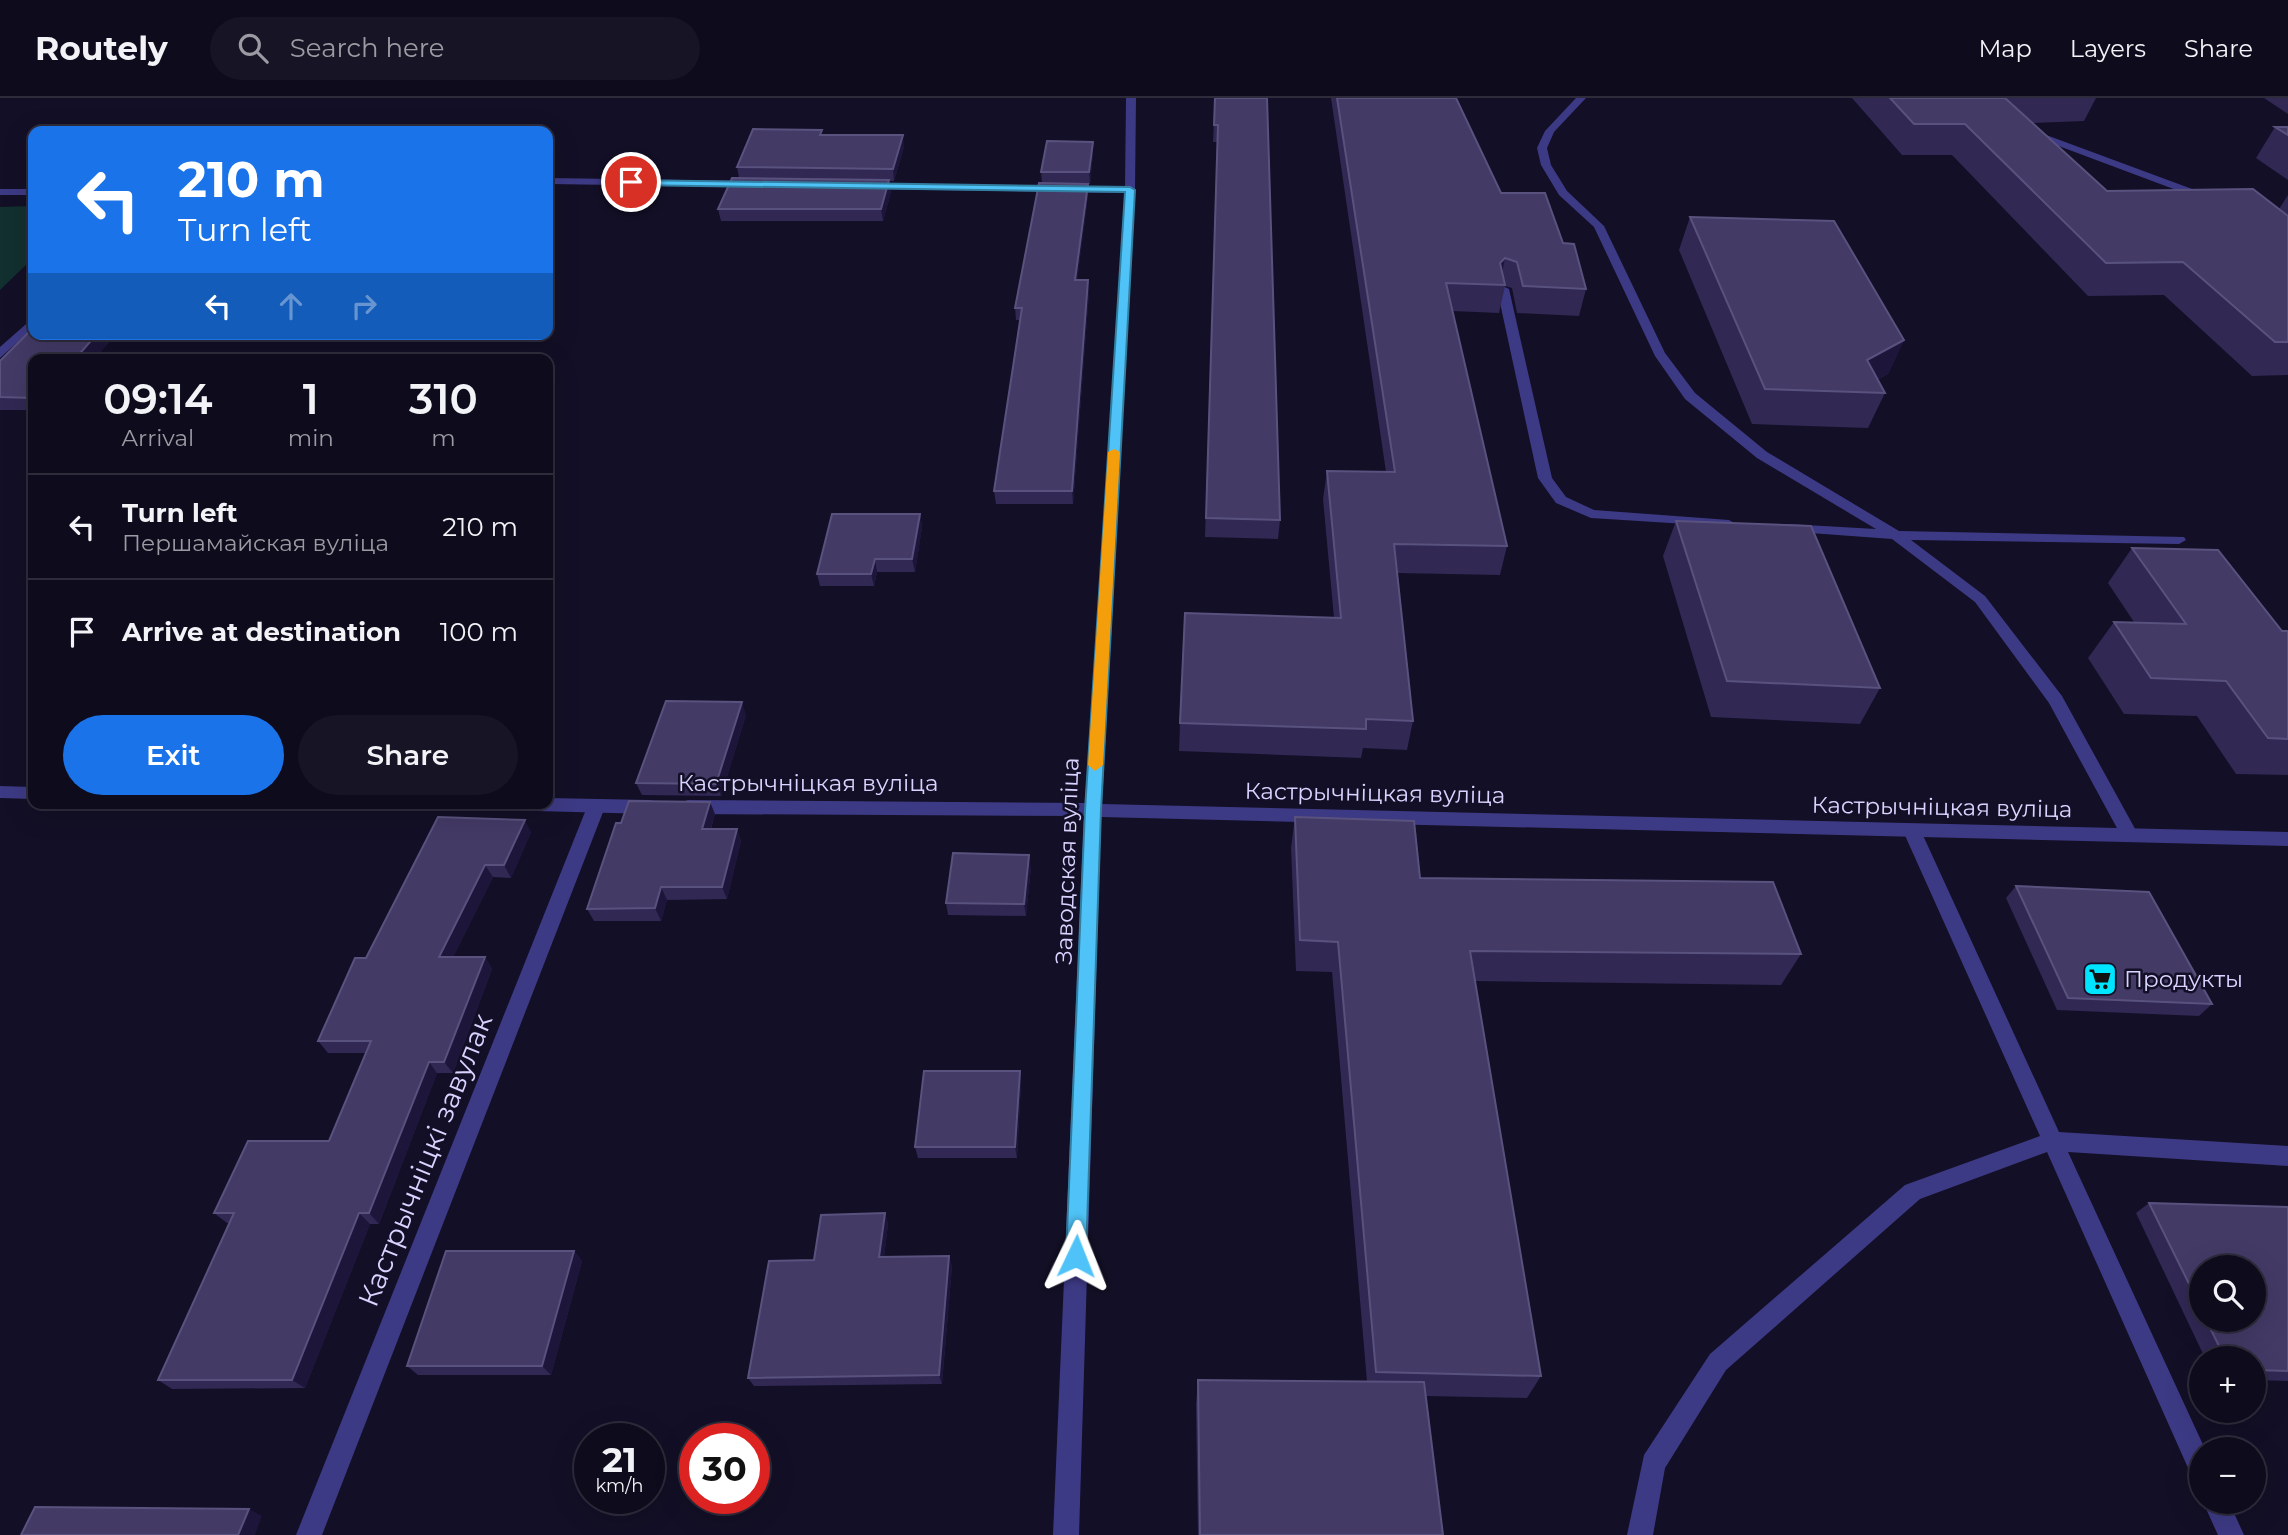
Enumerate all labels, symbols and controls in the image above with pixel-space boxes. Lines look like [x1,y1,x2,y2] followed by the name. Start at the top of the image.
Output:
[210,17,700,80] search box
[35,28,168,68] text: Routely
[234,29,272,67] icon: search
[290,32,445,64] text: Search here
[1978,34,2032,63] text: Map
[2070,34,2146,63] text: Layers
[2184,34,2253,63] text: Share
[178,150,325,209] text: 210 m
[601,152,661,212] pin
[63,154,154,245] icon: left
[612,163,650,201] icon: arrive
[178,210,312,249] text: Turn left
[199,287,237,325] icon: left
[272,287,310,325] icon: ahead
[345,287,383,325] icon: right
[103,373,213,425] text: 09:14
[303,373,319,425] text: 1
[409,373,478,425] text: 310
[122,424,194,452] text: Arrival
[288,424,334,452] text: min
[431,424,456,452] text: m
[122,497,238,529] text: Turn left
[63,508,101,546] icon: left
[442,511,518,543] text: 210 m
[122,529,389,557] text: Першамайская вуліца
[63,613,101,651] icon: arrive
[122,616,401,648] text: Arrive at destination
[440,616,518,648] text: 100 m
[63,715,284,795] button: Exit
[298,715,518,795] button: Share
[1049,757,1085,965] street label: Заводская вуліца
[678,769,938,797] street label: Кастрычніцкая вуліца
[1244,777,1506,809] street label: Кастрычніцкая вуліца
[1811,791,2073,823] street label: Кастрычніцкая вуліца
[2081,960,2119,998] supermarket icon: Продукты
[2124,965,2243,993] place label: Продукты
[351,1009,499,1311] street label: Кастрычніцкі завулак
[1039,1219,1113,1293] position arrow
[2189,1255,2266,1514] map controls
[2189,1255,2266,1332] button: search
[2189,1346,2266,1423] button: +
[679,1423,770,1514] speed limit sign: 30
[2189,1437,2266,1514] button: −
[602,1438,637,1481] text: 21
[595,1475,644,1497] text: km/h

